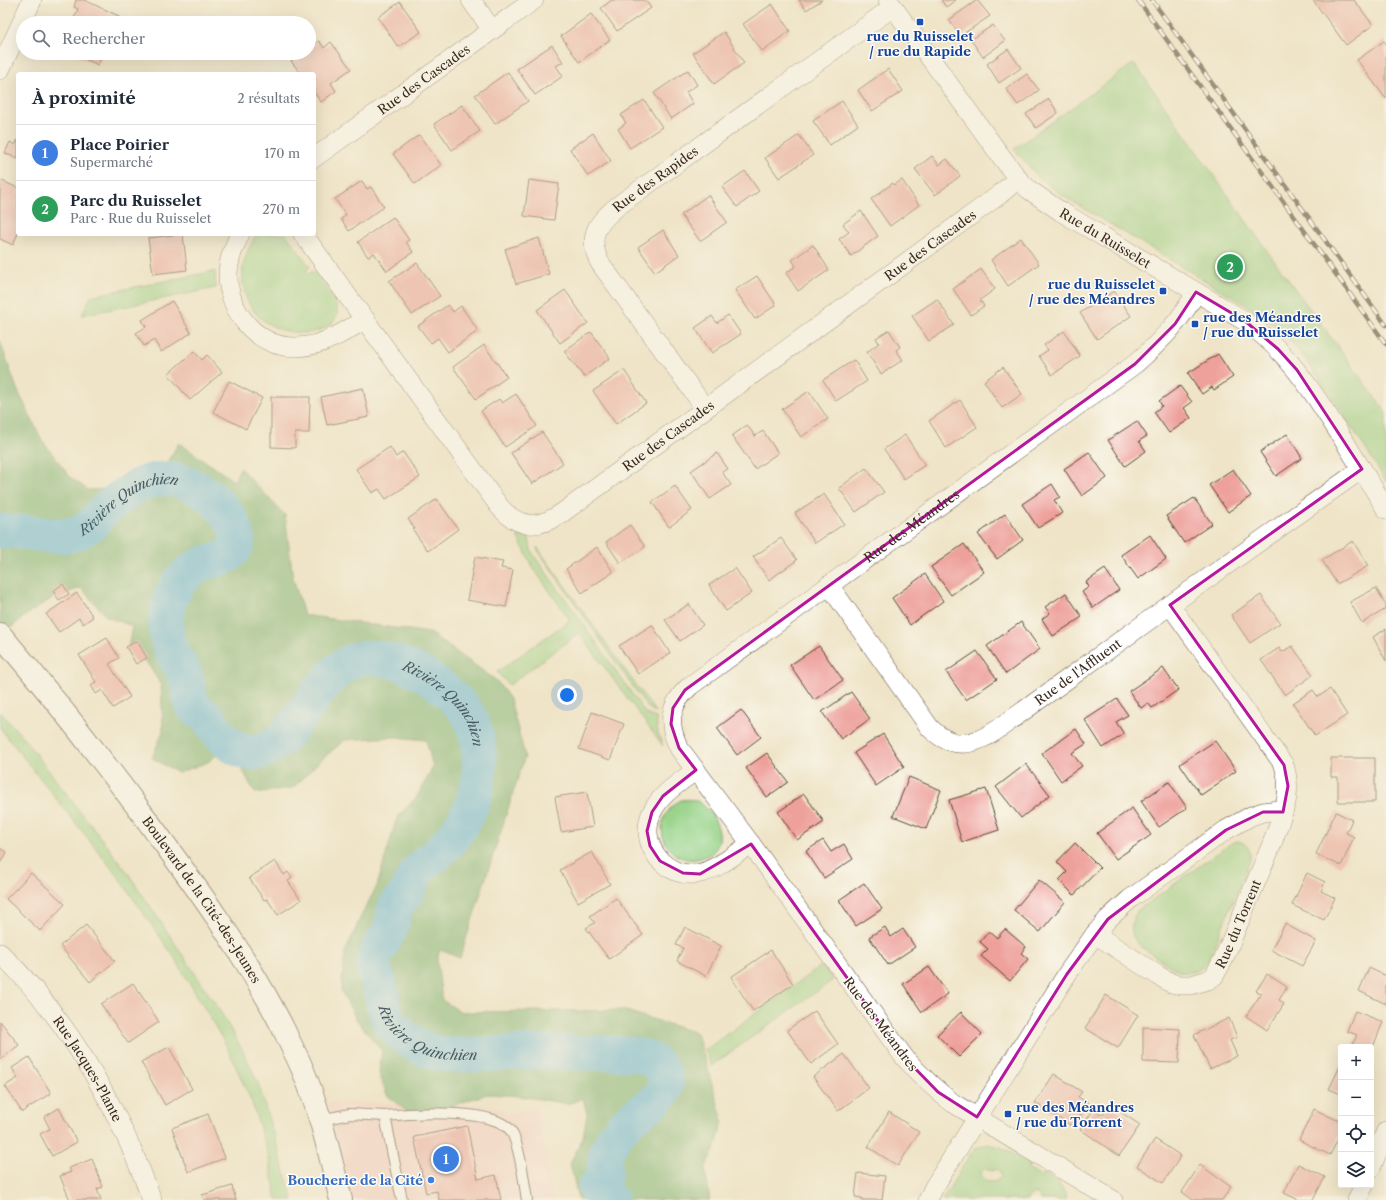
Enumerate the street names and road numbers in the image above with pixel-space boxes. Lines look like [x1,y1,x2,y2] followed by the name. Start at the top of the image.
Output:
[374,41,473,118] street label: Rue des Cascades
[609,142,701,215] street label: Rue des Rapides
[1057,205,1154,272] street label: Rue du Ruisselet
[881,206,979,284] street label: Rue des Cascades
[619,397,717,475] street label: Rue des Cascades
[861,486,963,566] street label: Rue des Méandres
[1031,635,1125,708] street label: Rue de l'Affluent
[139,813,265,986] street label: Boulevard de la Cité-des-Jeunes
[1212,877,1264,971] street label: Rue du Torrent
[840,974,922,1075] street label: Rue des Méandres
[50,1013,126,1124] street label: Rue Jacques-Plante

